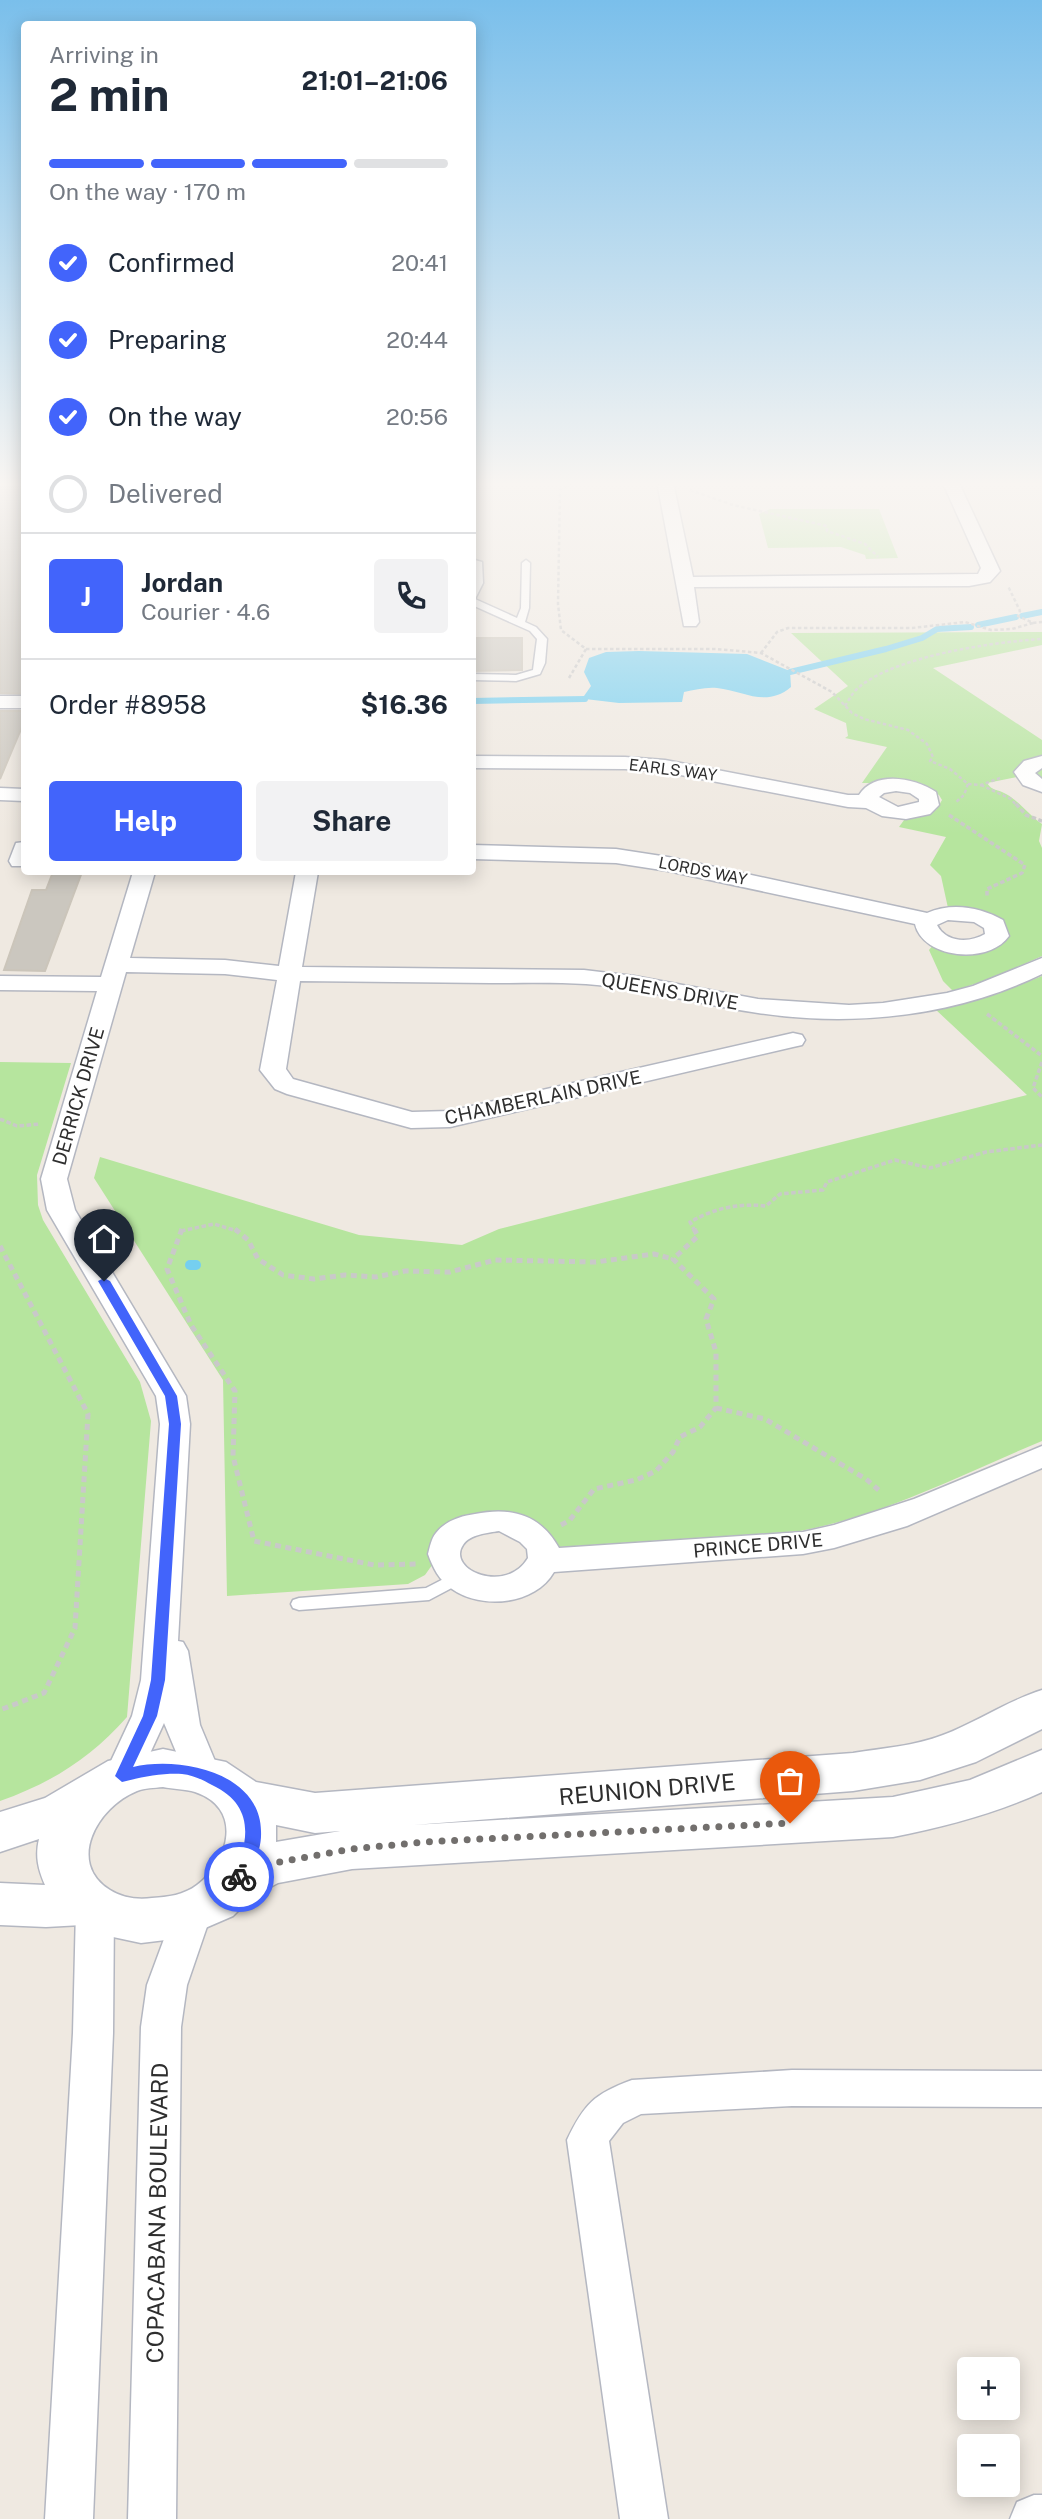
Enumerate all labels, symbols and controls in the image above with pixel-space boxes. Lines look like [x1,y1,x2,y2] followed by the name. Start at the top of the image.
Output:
[49,41,159,68] text: Arriving in
[302,65,448,96] text: 21:01–21:06
[49,67,169,121] text: 2 min
[49,178,246,205] text: On the way · 170 m
[49,244,87,282] icon: check
[108,247,235,278] text: Confirmed
[391,249,448,276] text: 20:41
[49,321,87,359] icon: check
[108,324,227,355] text: Preparing
[386,326,448,353] text: 20:44
[49,398,87,436] icon: check
[108,401,242,432] text: On the way
[386,403,448,430] text: 20:56
[108,478,223,509] text: Delivered
[374,559,448,633] button: phone
[141,567,223,598] text: Jordan
[81,581,91,612] text: J
[141,598,270,625] text: Courier · 4.6
[49,689,207,720] text: Order #8958
[361,689,448,720] text: $16.36
[628,755,719,785] street label: EARLS WAY
[49,781,242,861] button: Help
[256,781,448,861] button: Share
[657,853,749,889] street label: LORDS WAY
[600,968,740,1014] street label: QUEENS DRIVE
[48,1024,108,1168] street label: DERRICK DRIVE
[443,1065,643,1129] street label: CHAMBERLAIN DRIVE
[74,1209,134,1281] pin
[85,1220,123,1258] icon: home
[692,1528,824,1562] street label: PRINCE DRIVE
[760,1751,820,1823] pin
[771,1762,809,1800] icon: bag
[557,1768,737,1810] street label: REUNION DRIVE
[204,1842,274,1912] courier
[220,1858,258,1896] icon: bike
[141,2062,173,2364] street label: COPACABANA BOULEVARD
[957,2357,1020,2497] map controls
[957,2357,1020,2420] button: +
[957,2434,1020,2497] button: −

